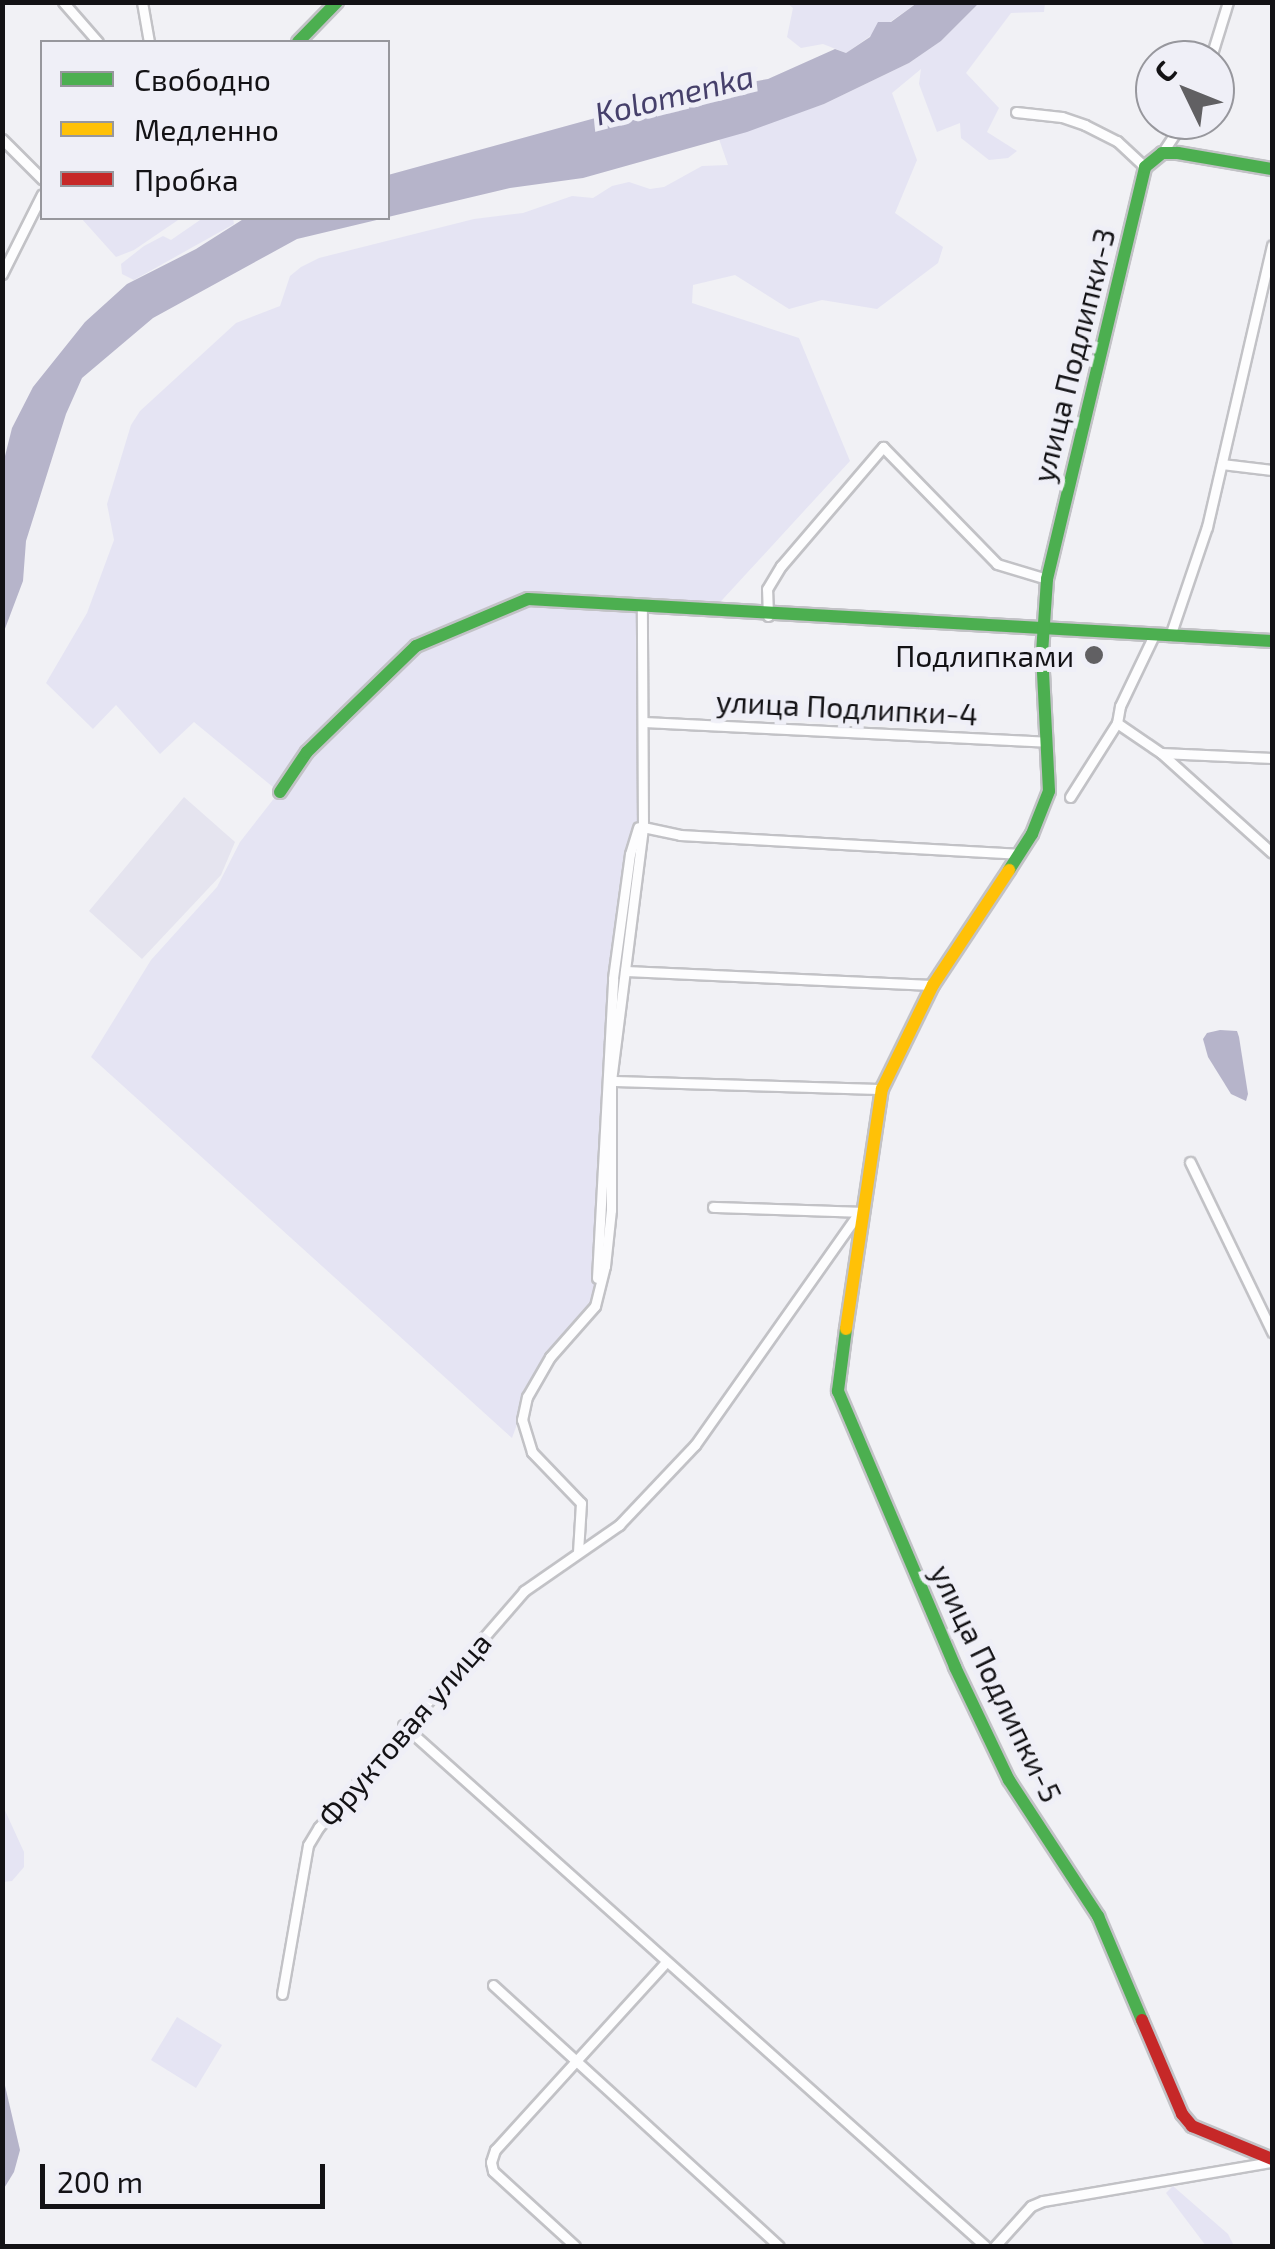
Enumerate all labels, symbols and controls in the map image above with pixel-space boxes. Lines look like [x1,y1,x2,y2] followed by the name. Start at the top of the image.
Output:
[40,40,390,220] legend
[1135,40,1235,140] north arrow
[1146,53,1183,89] text: С
[591,56,757,132] water label: Kolomenka
[134,61,271,97] text: Свободно
[134,111,279,147] text: Медленно
[134,161,239,197] text: Пробка
[1024,224,1122,486] street label: улица Подлипки-3
[895,637,1074,673] place label: Подлипками
[1083,644,1105,666] marker: Подлипками
[715,682,979,732] street label: улица Подлипки-4
[924,1558,1070,1808] street label: улица Подлипки-5
[310,1625,498,1833] street label: Фруктовая улица
[45,2144,330,2206] scale bar
[57,2163,143,2199] text: 200 m

